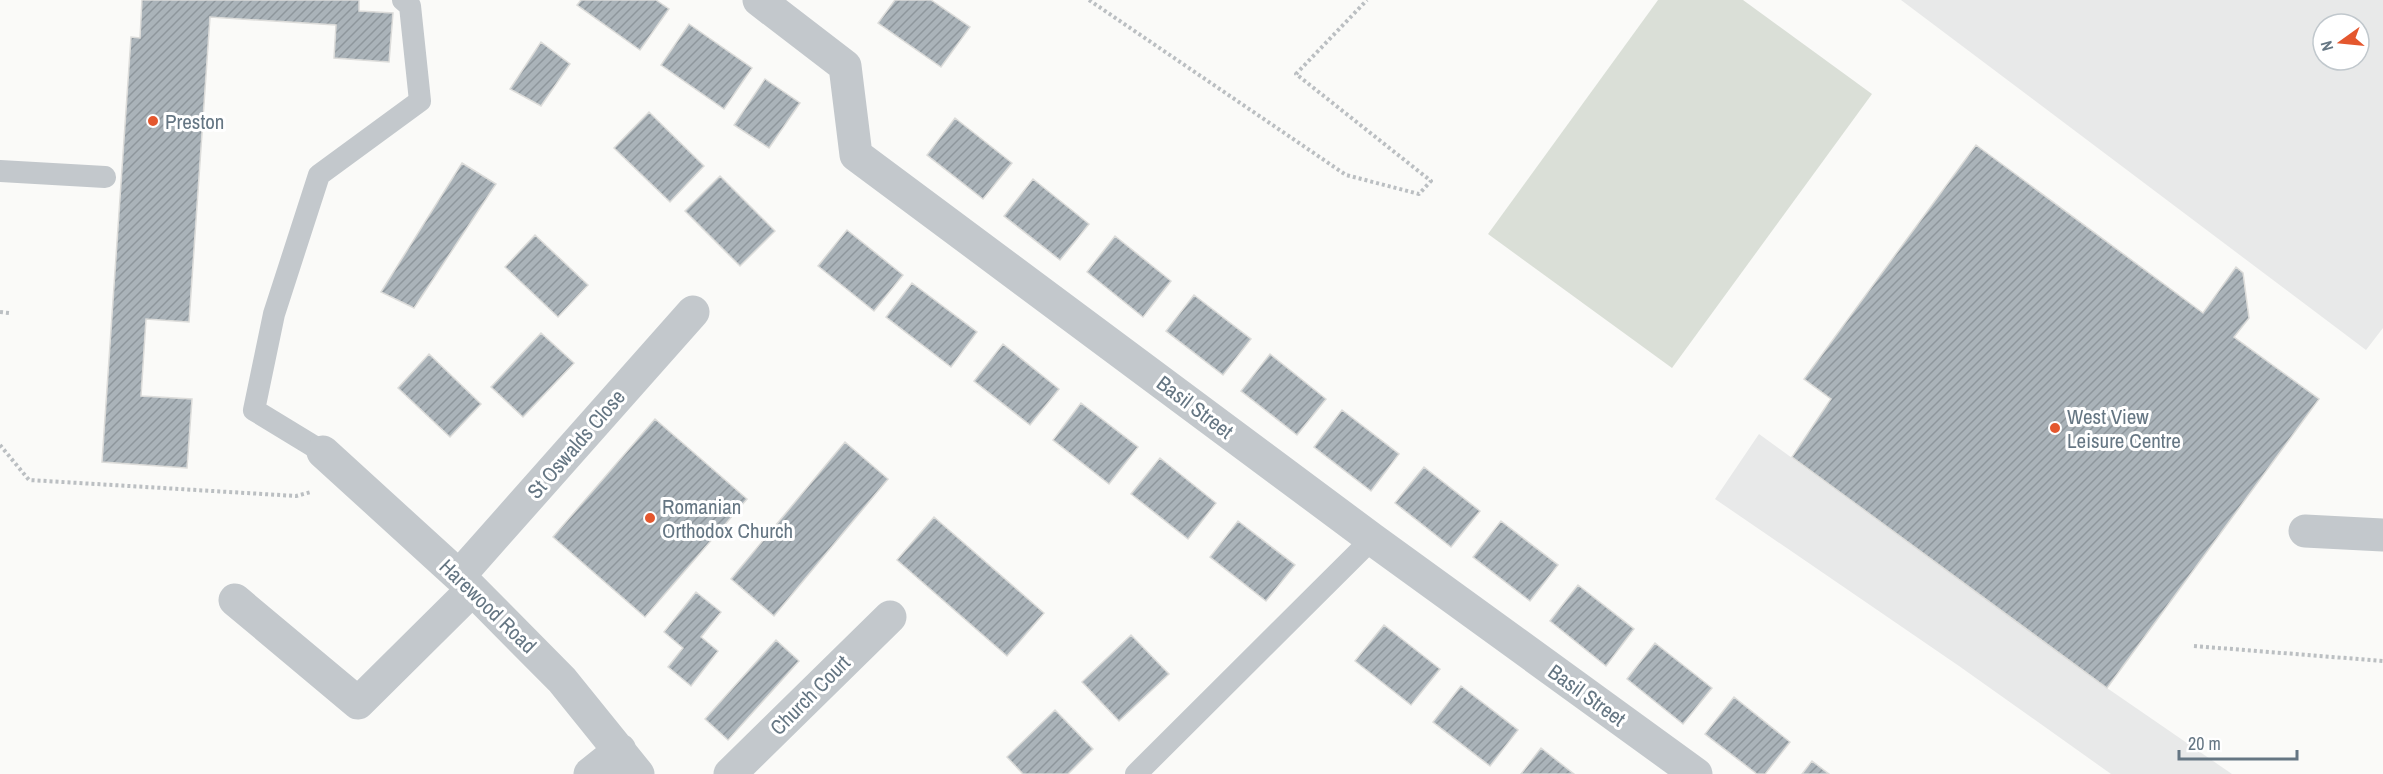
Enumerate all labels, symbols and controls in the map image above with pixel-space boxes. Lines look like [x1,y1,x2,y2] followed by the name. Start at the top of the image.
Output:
[2311,12,2371,72] north arrow
[2315,38,2338,53] text: N
[165,107,224,136] place label: Preston
[146,114,160,128] marker: Preston
[1151,369,1239,445] street label: Basil Street
[520,383,632,505] street label: St Oswalds Close
[2067,402,2181,455] place label: West View Leisure Centre
[2048,421,2062,435] marker: West View Leisure Centre
[662,492,793,545] place label: Romanian Orthodox Church
[643,511,657,525] marker: Romanian Orthodox Church
[433,552,543,660] street label: Harewood Road
[764,648,857,741] street label: Church Court
[1542,657,1632,733] street label: Basil Street
[2179,723,2298,761] scale bar
[2188,731,2221,756] text: 20 m

